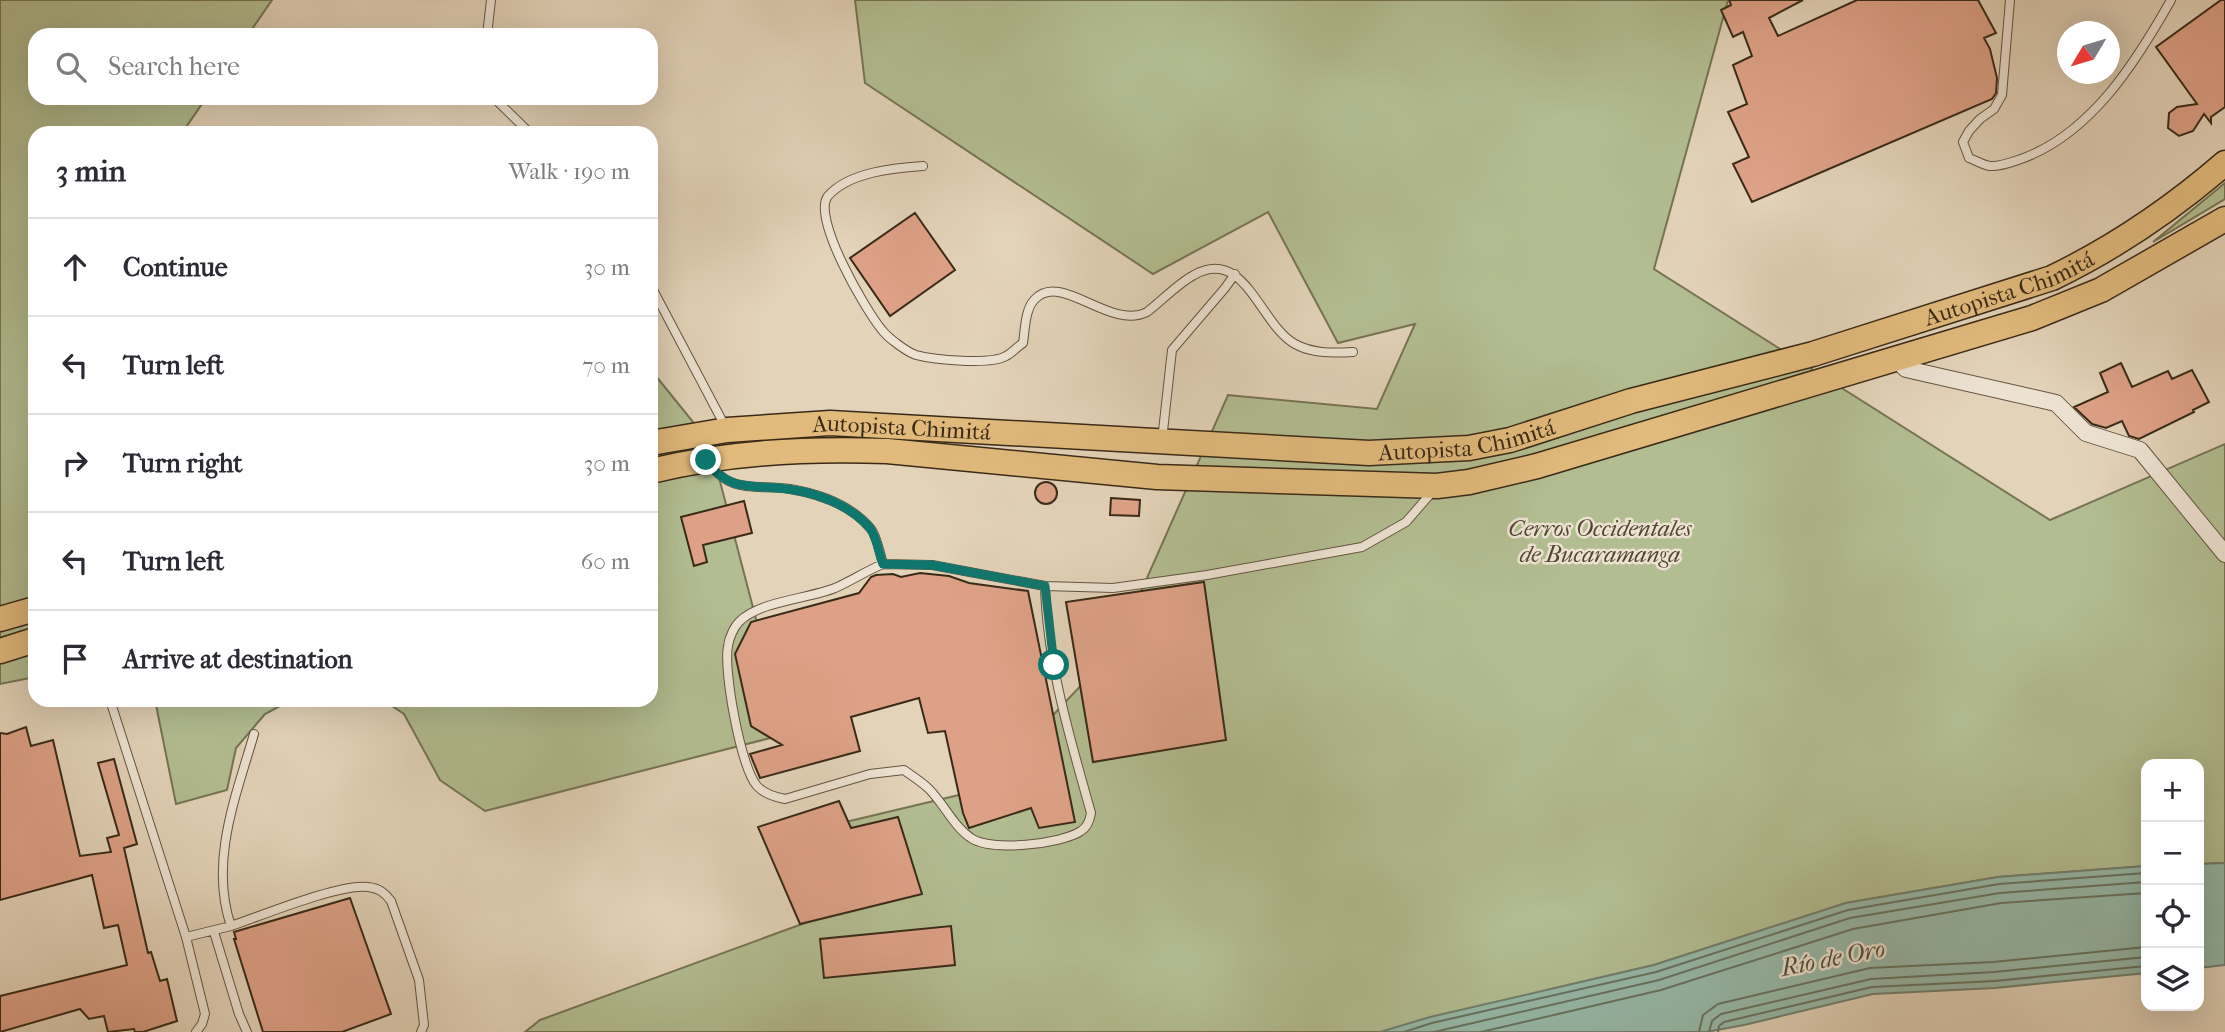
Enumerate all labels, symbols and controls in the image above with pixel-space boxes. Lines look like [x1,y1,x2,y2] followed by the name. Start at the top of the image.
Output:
[2057,21,2120,84] north arrow
[28,28,658,105] search box
[52,48,90,86] icon: search
[108,51,240,82] text: Search here
[56,154,126,189] text: 3 min
[509,158,630,185] text: Walk · 190 m
[1920,245,2099,332] street label: Autopista Chimitá
[56,248,94,286] icon: ahead
[123,252,228,283] text: Continue
[584,254,630,281] text: 30 m
[56,346,94,384] icon: left
[123,350,224,381] text: Turn left
[582,352,630,379] text: 70 m
[810,410,992,446] street label: Autopista Chimitá
[1377,413,1559,467] street label: Autopista Chimitá
[56,444,94,482] icon: right
[690,444,721,475] route end
[123,448,243,479] text: Turn right
[584,450,630,477] text: 30 m
[1508,515,1693,568] park label: Cerros Occidentales de Bucaramanga
[56,542,94,580] icon: left
[123,546,224,577] text: Turn left
[581,548,630,575] text: 60 m
[56,640,94,678] icon: arrive
[123,644,353,675] text: Arrive at destination
[1038,649,1069,680] route start
[2141,759,2204,1011] map controls
[2141,759,2204,822] button: +
[2141,822,2204,885] button: −
[2141,885,2204,948] button: locate
[1777,934,1887,982] water label: Río de Oro
[2141,948,2204,1011] button: layers

